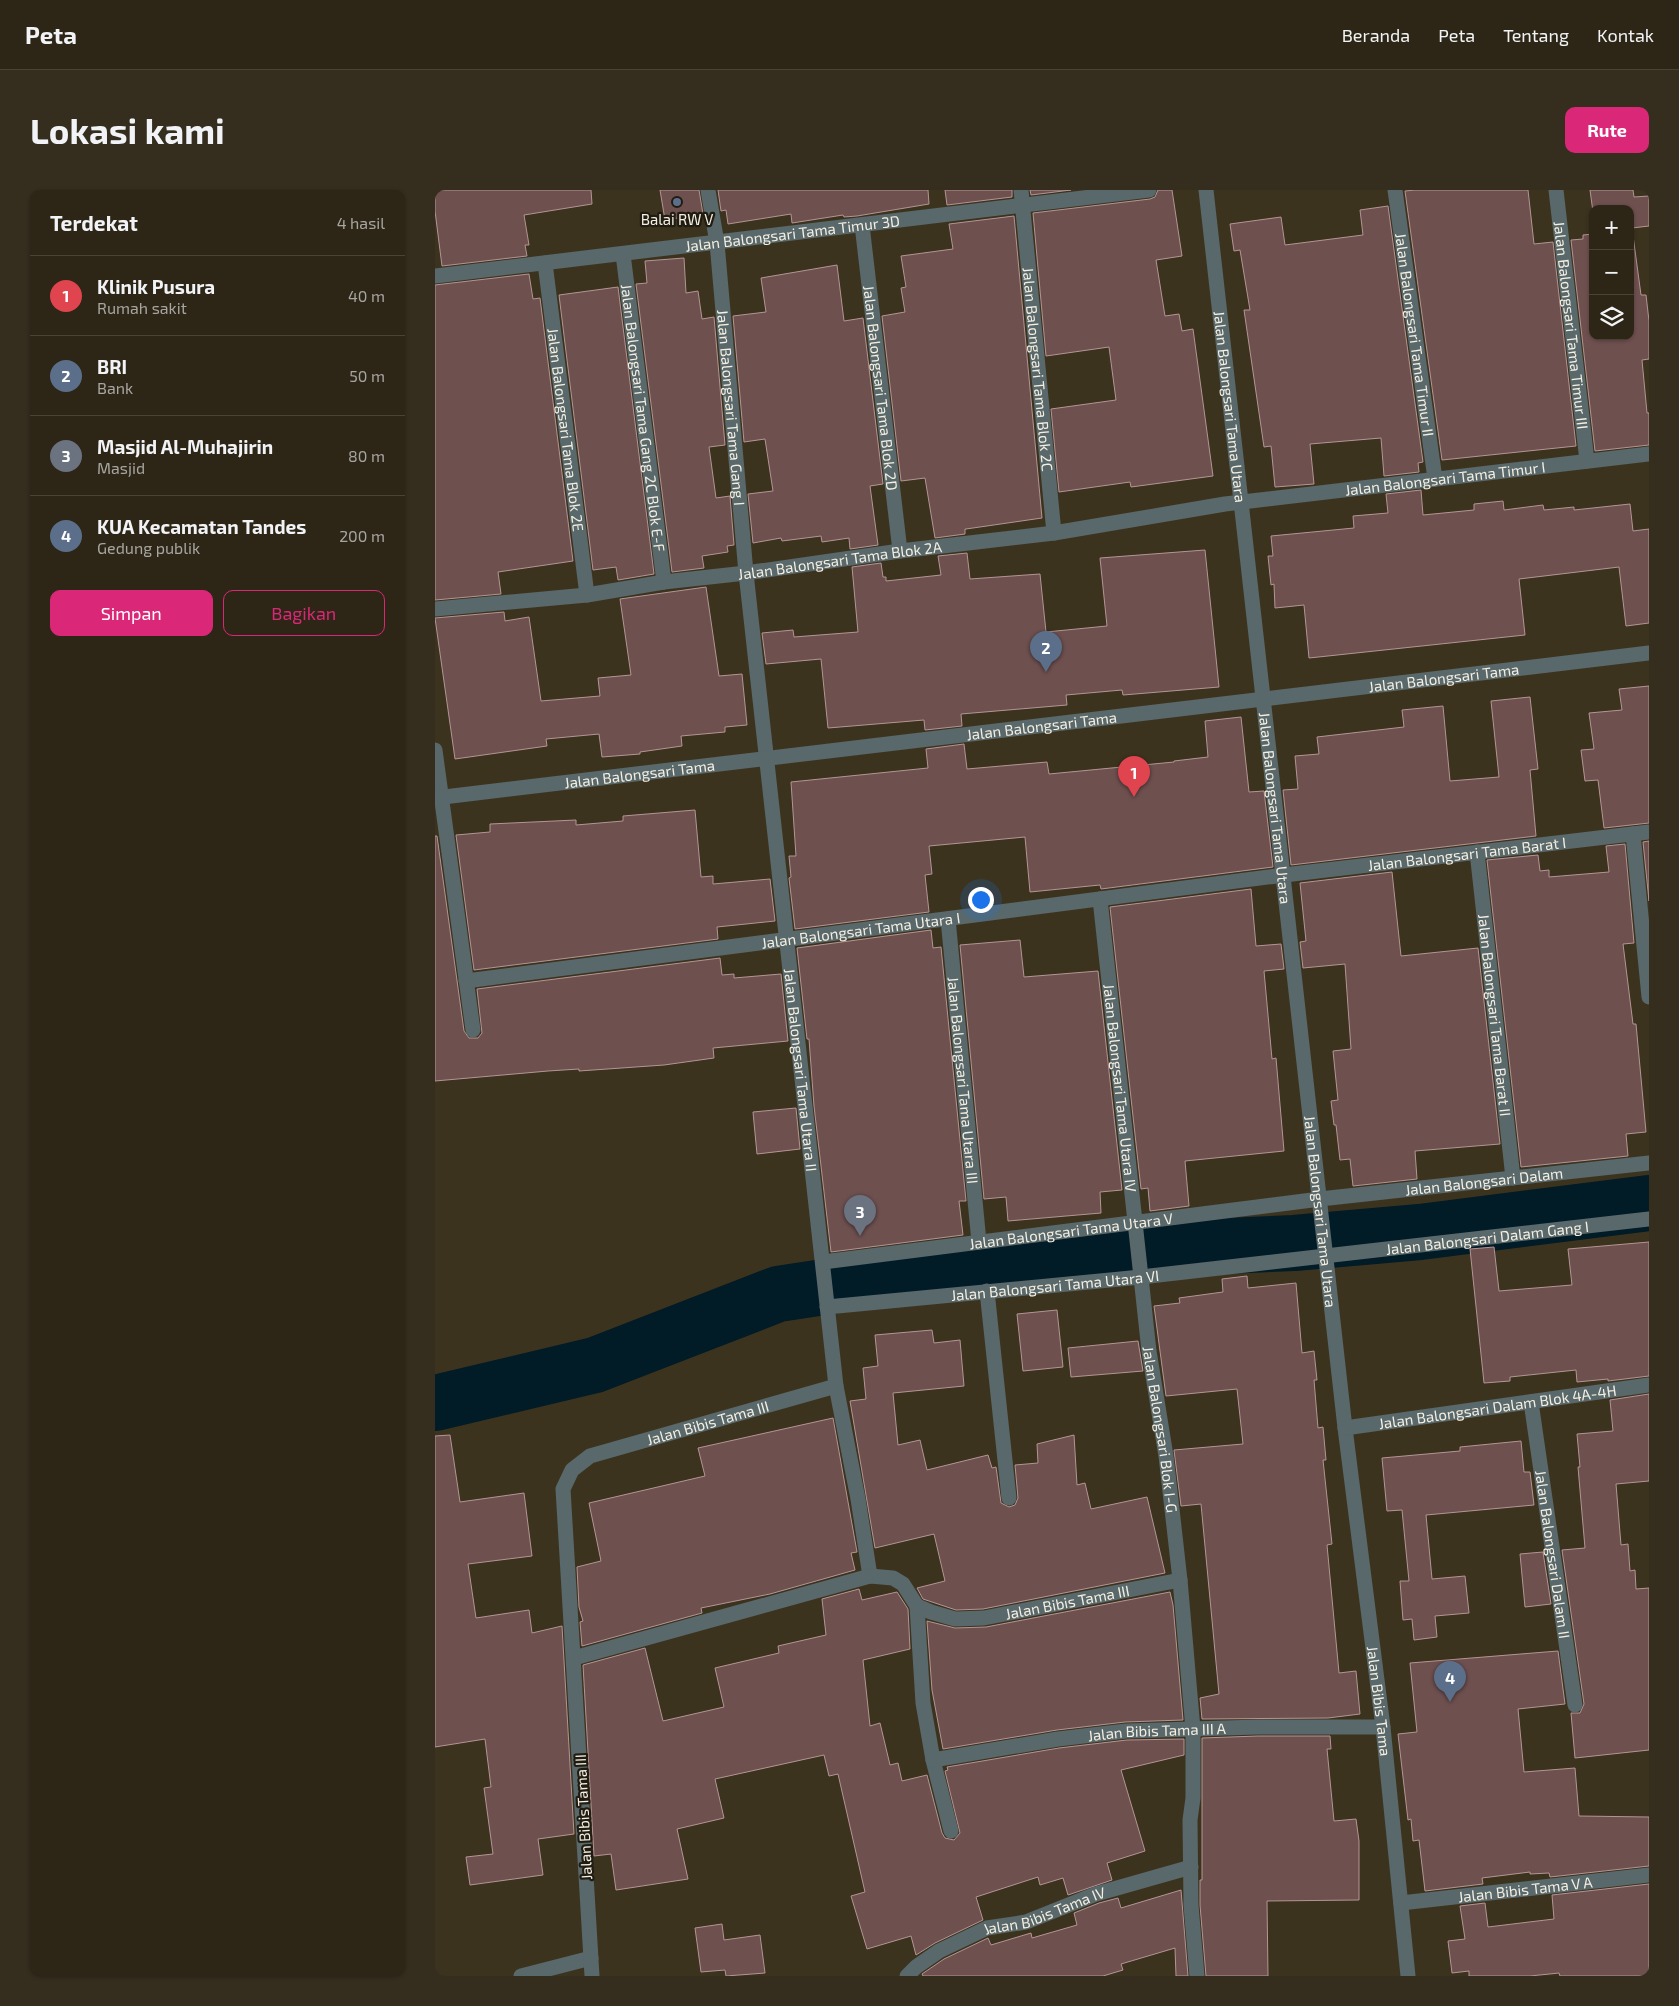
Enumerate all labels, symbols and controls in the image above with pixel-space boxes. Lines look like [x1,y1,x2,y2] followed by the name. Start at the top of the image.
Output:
[25,20,77,49] text: Peta
[1342,24,1410,46] text: Beranda
[1438,24,1475,46] text: Peta
[1503,24,1569,46] text: Tentang
[1597,24,1654,46] text: Kontak
[1565,107,1649,153] button: Rute
[30,109,225,151] text: Lokasi kami
[671,196,683,208] marker: Balai RW V
[1589,205,1634,340] map controls
[1589,205,1634,250] button: +
[50,210,138,235] text: Terdekat
[641,210,713,228] place label: Balai RW V
[684,211,901,255] street label: Jalan Balongsari Tama Timur 3D
[337,213,385,232] text: 4 hasil
[1551,220,1592,430] street label: Jalan Balongsari Tama Timur III
[1392,232,1438,438] street label: Jalan Balongsari Tama Timur II
[1589,250,1634,295] button: −
[1019,266,1057,472] street label: Jalan Balongsari Tama Blok 2C
[97,275,215,298] text: Klinik Pusura
[618,283,669,553] street label: Jalan Balongsari Tama Gang 2C Blok E-F
[860,284,902,491] street label: Jalan Balongsari Tama Blok 2D
[63,286,69,305] text: 1
[348,286,385,305] text: 40 m
[1589,295,1634,340] button: layers
[97,298,187,317] text: Rumah sakit
[714,309,749,506] street label: Jalan Balongsari Tama Gang I
[1211,310,1250,504] street label: Jalan Balongsari Tama Utara
[544,327,588,532] street label: Jalan Balongsari Tama Blok 2E
[97,355,127,378] text: BRI
[61,366,71,385] text: 2
[349,366,385,385] text: 50 m
[97,378,133,397] text: Bank
[97,435,273,458] text: Masjid Al-Muhajirin
[61,446,71,465] text: 3
[348,446,385,465] text: 80 m
[1344,457,1546,499] street label: Jalan Balongsari Tama Timur I
[97,458,145,477] text: Masjid
[97,515,306,538] text: KUA Kecamatan Tandes
[61,526,71,545] text: 4
[339,526,385,545] text: 200 m
[737,537,943,583] street label: Jalan Balongsari Tama Blok 2A
[97,538,200,557] text: Gedung publik
[50,590,213,636] button: Simpan
[223,590,385,636] button: Bagikan
[1030,631,1062,672] pin: 2
[1368,660,1520,695] street label: Jalan Balongsari Tama
[965,708,1118,743] street label: Jalan Balongsari Tama
[1256,711,1295,905] street label: Jalan Balongsari Tama Utara
[563,756,716,791] street label: Jalan Balongsari Tama
[1118,756,1150,797] pin: 1
[1367,833,1567,874] street label: Jalan Balongsari Tama Barat I
[968,887,994,913] your location
[760,908,961,952] street label: Jalan Balongsari Tama Utara I
[1475,913,1515,1117] street label: Jalan Balongsari Tama Barat II
[781,967,821,1172] street label: Jalan Balongsari Tama Utara II
[945,976,982,1185] street label: Jalan Balongsari Tama Utara III
[1100,983,1141,1193] street label: Jalan Balongsari Tama Utara IV
[1301,1115,1340,1308] street label: Jalan Balongsari Tama Utara
[1404,1163,1564,1199] street label: Jalan Balongsari Dalam
[844,1195,876,1236] pin: 3
[968,1209,1174,1252] street label: Jalan Balongsari Tama Utara V
[1385,1217,1590,1258] street label: Jalan Balongsari Dalam Gang I
[950,1266,1160,1304] street label: Jalan Balongsari Tama Utara VI
[1140,1345,1181,1514] street label: Jalan Balongsari Blok I-G
[1377,1381,1618,1432] street label: Jalan Balongsari Dalam Blok 4A-4H
[644,1397,771,1448] street label: Jalan Bibis Tama III
[1532,1469,1574,1640] street label: Jalan Balongsari Dalam II
[1004,1581,1131,1623] street label: Jalan Bibis Tama III
[1364,1645,1395,1757] street label: Jalan Bibis Tama
[1434,1661,1466,1702] pin: 4
[1087,1719,1227,1744] street label: Jalan Bibis Tama III A
[571,1754,595,1880] street label: Jalan Bibis Tama III
[1457,1872,1594,1906] street label: Jalan Bibis Tama V A
[980,1883,1107,1938] street label: Jalan Bibis Tama IV

